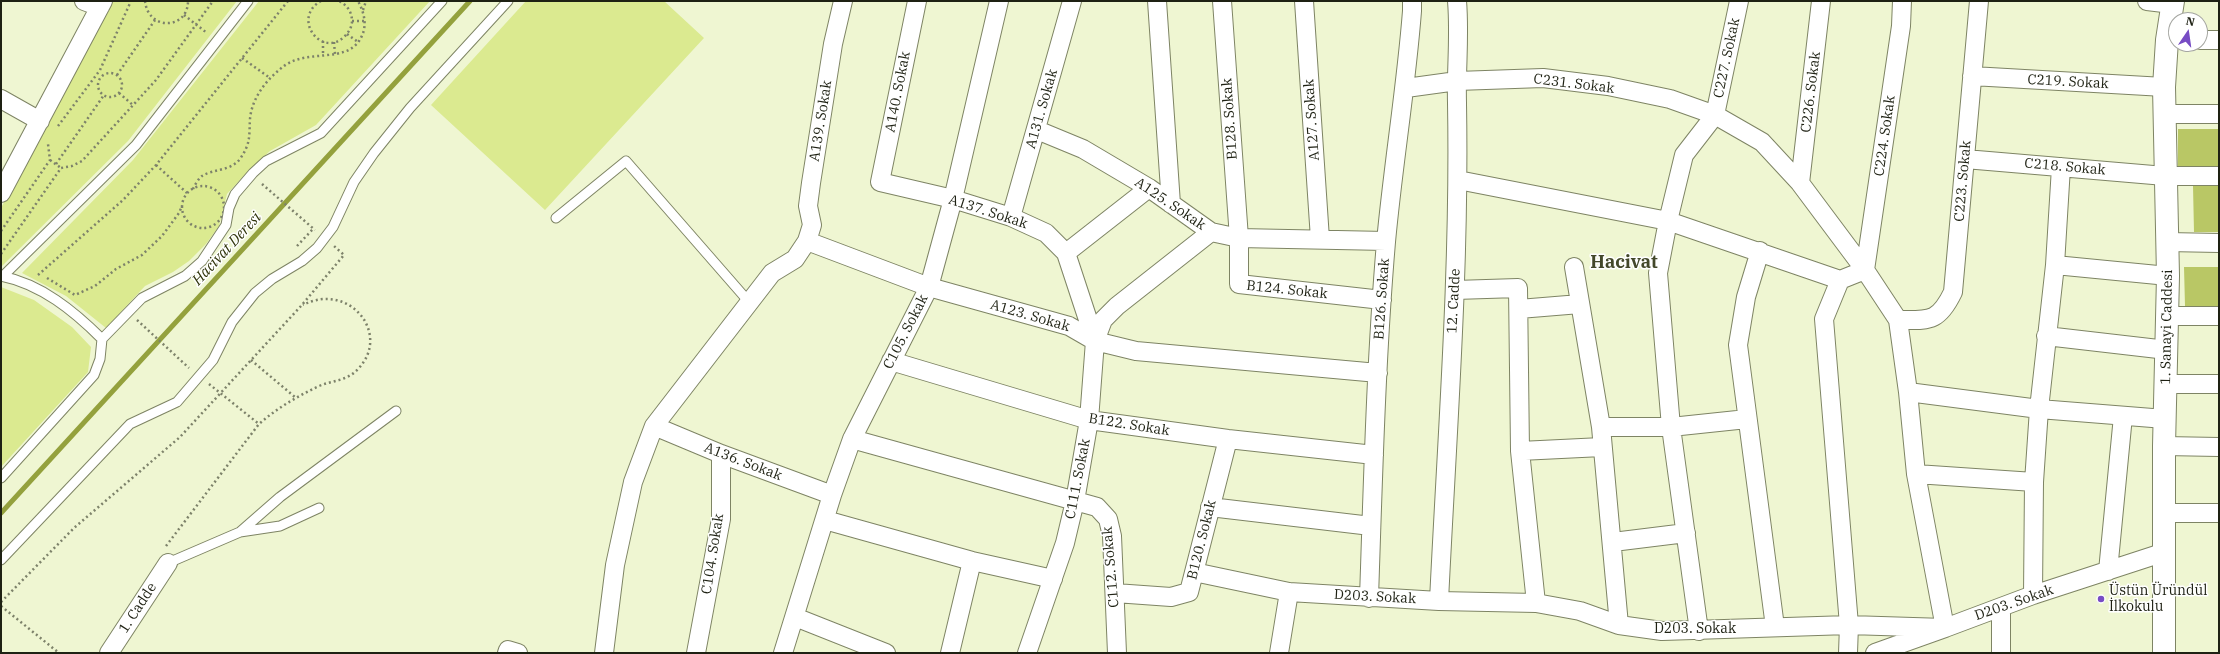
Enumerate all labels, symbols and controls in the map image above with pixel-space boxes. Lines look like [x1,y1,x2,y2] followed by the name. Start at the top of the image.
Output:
[2168,12,2208,52] north arrow
[2185,13,2196,29] text: N
[1710,16,1744,100] street label: C227. Sokak
[882,50,914,134] street label: A140. Sokak
[1798,51,1824,133] street label: C226. Sokak
[1023,67,1061,151] street label: A131. Sokak
[1533,71,1615,97] street label: C231. Sokak
[2027,71,2109,93] street label: C219. Sokak
[1219,78,1241,160] street label: B128. Sokak
[806,79,836,163] street label: A139. Sokak
[1301,79,1323,161] street label: A127. Sokak
[1871,95,1899,177] street label: C224. Sokak
[1951,140,1975,222] street label: C223. Sokak
[2024,155,2106,179] street label: C218. Sokak
[1131,174,1209,234] street label: A125. Sokak
[946,191,1030,233] street label: A137. Sokak
[189,209,265,289] water label: Hacivat Deresi
[1590,252,1658,274] district label: Hacivat
[1371,258,1393,340] street label: B126. Sokak
[1444,268,1464,334] street label: 12. Cadde
[2158,269,2176,385] street label: 1. Sanayi Caddesi
[1245,277,1329,303] street label: B124. Sokak
[880,292,932,372] street label: C105. Sokak
[988,297,1072,335] street label: A123. Sokak
[1087,410,1171,440] street label: B122. Sokak
[1062,437,1094,521] street label: C111. Sokak
[702,439,784,485] street label: A136. Sokak
[1184,498,1220,582] street label: B120. Sokak
[698,512,728,596] street label: C104. Sokak
[1099,526,1123,608] street label: C112. Sokak
[116,580,160,636] street label: 1. Cadde
[1972,582,2056,624] street label: D203. Sokak
[2109,583,2207,616] place label: Üstün Üründül İlkokulu
[1334,586,1416,608] street label: D203. Sokak
[2096,594,2106,604] marker: Üstün Üründül İlkokulu
[1654,621,1736,637] street label: D203. Sokak

